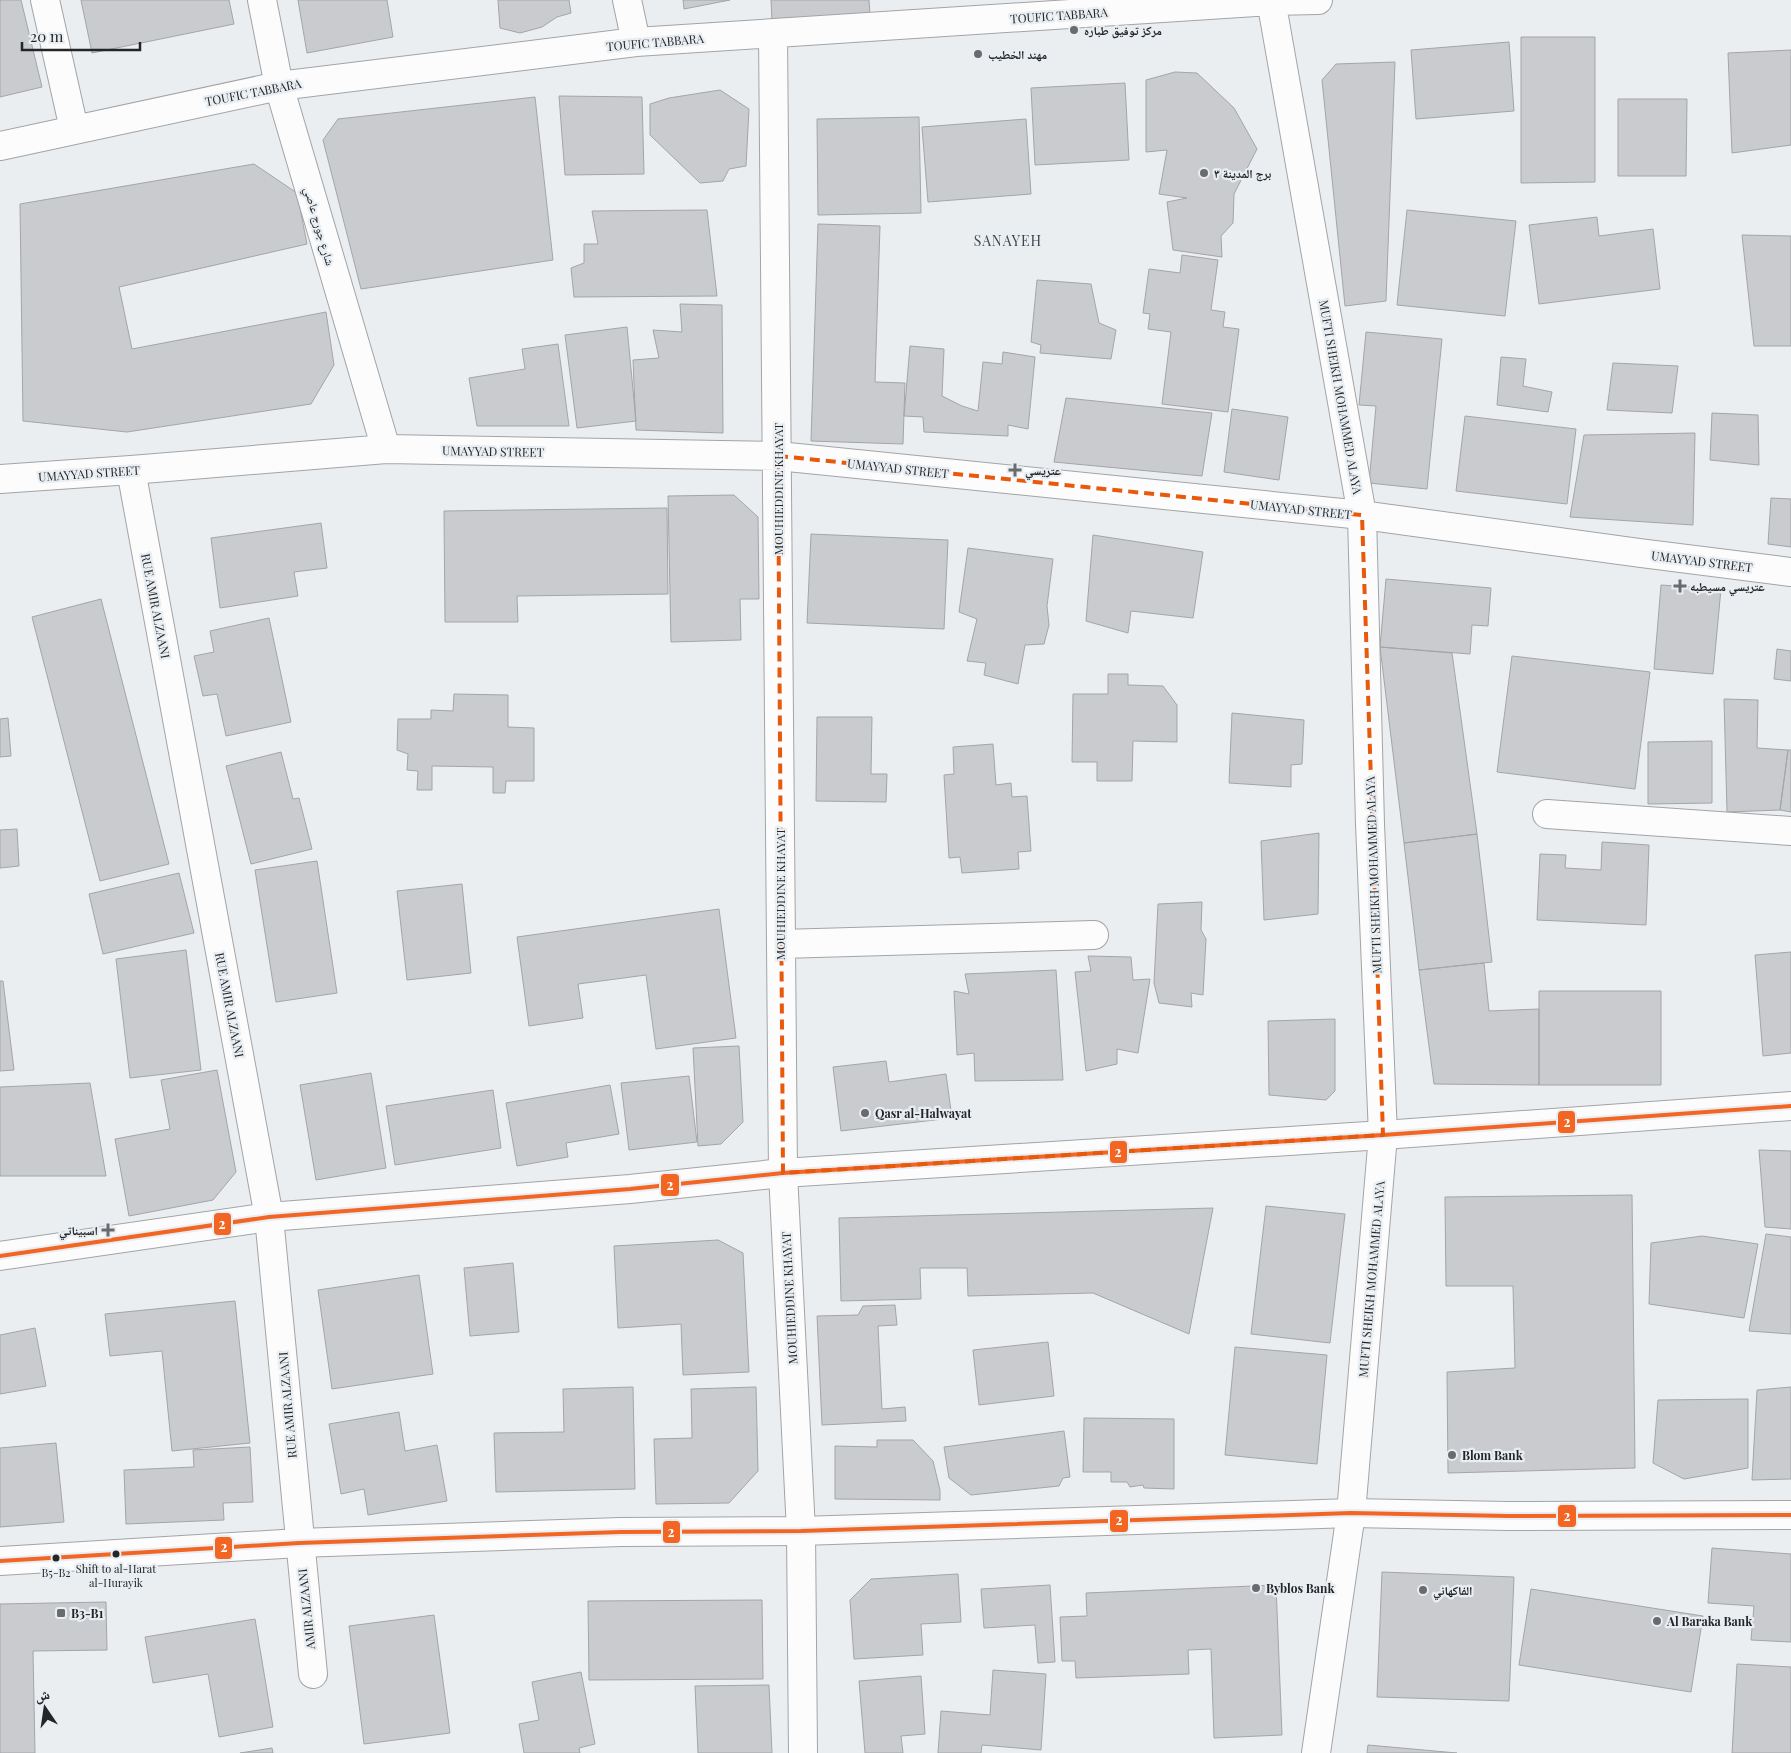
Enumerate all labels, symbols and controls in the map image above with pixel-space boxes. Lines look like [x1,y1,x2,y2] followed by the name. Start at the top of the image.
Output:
[1010,4,1109,26] street label: TOUFIC TABBARA
[22,20,140,52] scale bar
[1084,22,1162,39] place label: مركز توفيق طباره
[1068,24,1080,36] marker: مركز توفيق طباره
[30,26,64,46] text: 20 m
[606,30,705,54] street label: TOUFIC TABBARA
[988,46,1047,62] place label: مهند الخطيب
[972,48,984,60] marker: مهند الخطيب
[203,75,303,109] street label: TOUFIC TABBARA
[1214,165,1271,182] place label: برج المدينة ٣
[1198,167,1210,179] marker: برج المدينة ٣
[298,185,339,268] street label: شارع جورج عاصي
[974,231,1042,250] district label: SANAYEH
[1316,298,1366,496] street label: MUFTI SHEIKH MOHAMMED ALAYA
[770,422,786,555] street label: MOUHIEDDINE KHAYAT
[442,442,545,460] street label: UMAYYAD STREET
[846,455,950,481] street label: UMAYYAD STREET
[38,461,141,485] street label: UMAYYAD STREET
[1025,462,1061,481] place label: عتريسي
[1009,464,1021,476] marker: عتريسي
[1249,496,1353,522] street label: UMAYYAD STREET
[1650,547,1754,575] street label: UMAYYAD STREET
[138,552,174,660] street label: RUE AMIR ALZAANI
[1690,578,1765,597] place label: عتريسي مسيطبه
[1674,580,1686,592] marker: عتريسي مسيطبه
[1362,776,1384,974] street label: MUFTI SHEIKH MOHAMMED ALAYA
[772,827,788,960] street label: MOUHIEDDINE KHAYAT
[212,951,248,1059] street label: RUE AMIR ALZAANI
[875,1105,972,1121] place label: Qasr al-Halwayat
[859,1107,871,1119] marker: Qasr al-Halwayat
[1557,1110,1576,1134] line badge: 2
[1563,1112,1571,1131] text: 2
[1109,1140,1128,1164] line badge: 2
[1114,1142,1122,1161] text: 2
[660,1173,680,1197] line badge: 2
[666,1175,674,1194] text: 2
[1354,1180,1388,1378] street label: MUFTI SHEIKH MOHAMMED ALAYA
[213,1212,232,1236] line badge: 2
[218,1214,226,1233] text: 2
[59,1222,98,1241] place label: اسبيناتي
[102,1224,114,1236] marker: اسبيناتي
[778,1231,800,1365] street label: MOUHIEDDINE KHAYAT
[274,1351,300,1459] street label: RUE AMIR ALZAANI
[1462,1447,1524,1463] place label: Blom Bank
[1446,1449,1458,1461] marker: Blom Bank
[1557,1504,1577,1528] line badge: 2
[1563,1506,1571,1525] text: 2
[1109,1509,1129,1533] line badge: 2
[1115,1510,1123,1529] text: 2
[662,1520,681,1544] line badge: 2
[667,1522,675,1541] text: 2
[214,1536,233,1560] line badge: 2
[220,1537,228,1556] text: 2
[111,1549,121,1559] marker: Shift to al-Harat al-Hurayik
[51,1553,61,1563] marker: B5-B2
[76,1561,156,1590] place label: Shift to al-Harat al-Hurayik
[41,1565,71,1580] place label: B5-B2
[294,1568,318,1651] street label: AMIR ALZAANI
[1266,1580,1335,1596] place label: Byblos Bank
[1250,1582,1262,1594] marker: Byblos Bank
[1433,1582,1473,1601] place label: الفاكهاني
[1417,1584,1429,1596] marker: الفاكهاني
[71,1605,104,1621] place label: B3-B1
[55,1607,67,1619] marker: B3-B1
[1666,1613,1753,1629] place label: Al Baraka Bank
[1651,1615,1663,1627] marker: Al Baraka Bank
[20,1683,70,1733] north arrow
[33,1684,51,1706] text: ش

